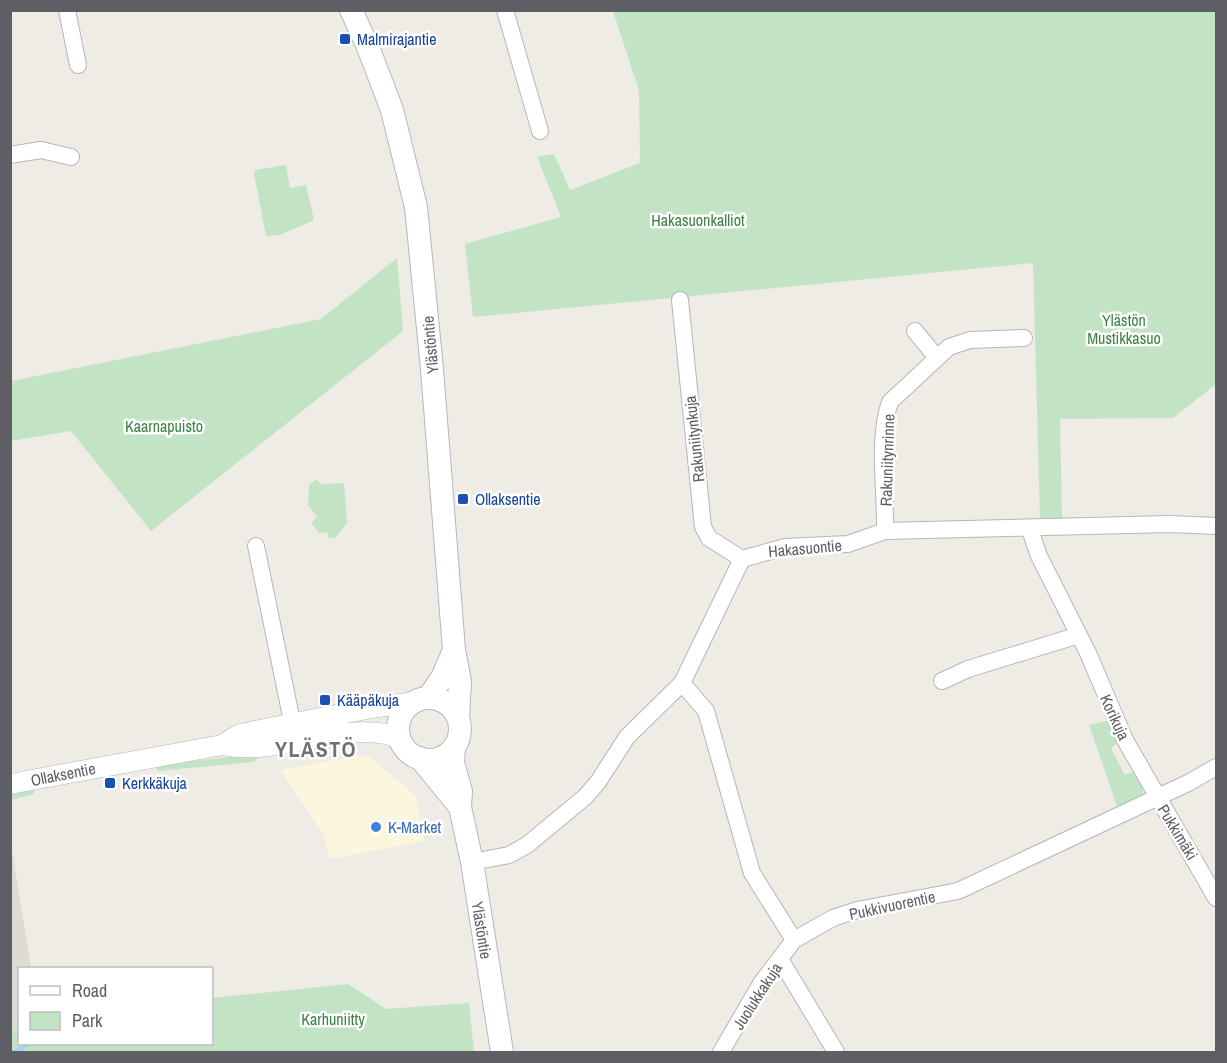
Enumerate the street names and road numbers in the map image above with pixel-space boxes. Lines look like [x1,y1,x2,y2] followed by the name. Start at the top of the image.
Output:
[416,315,444,375] street label: Ylästöntie
[678,394,709,483] street label: Rakuniitynkuja
[874,413,900,507] street label: Rakuniitynrinne
[767,534,843,562] street label: Hakasuontie
[1095,691,1135,744] street label: Korikuja
[29,757,97,791] street label: Ollaksentie
[1153,800,1203,864] street label: Pukkimäki
[847,885,937,925] street label: Pukkivuorentie
[467,899,497,961] street label: Ylästöntie
[727,958,787,1034] street label: Juolukkakuja

